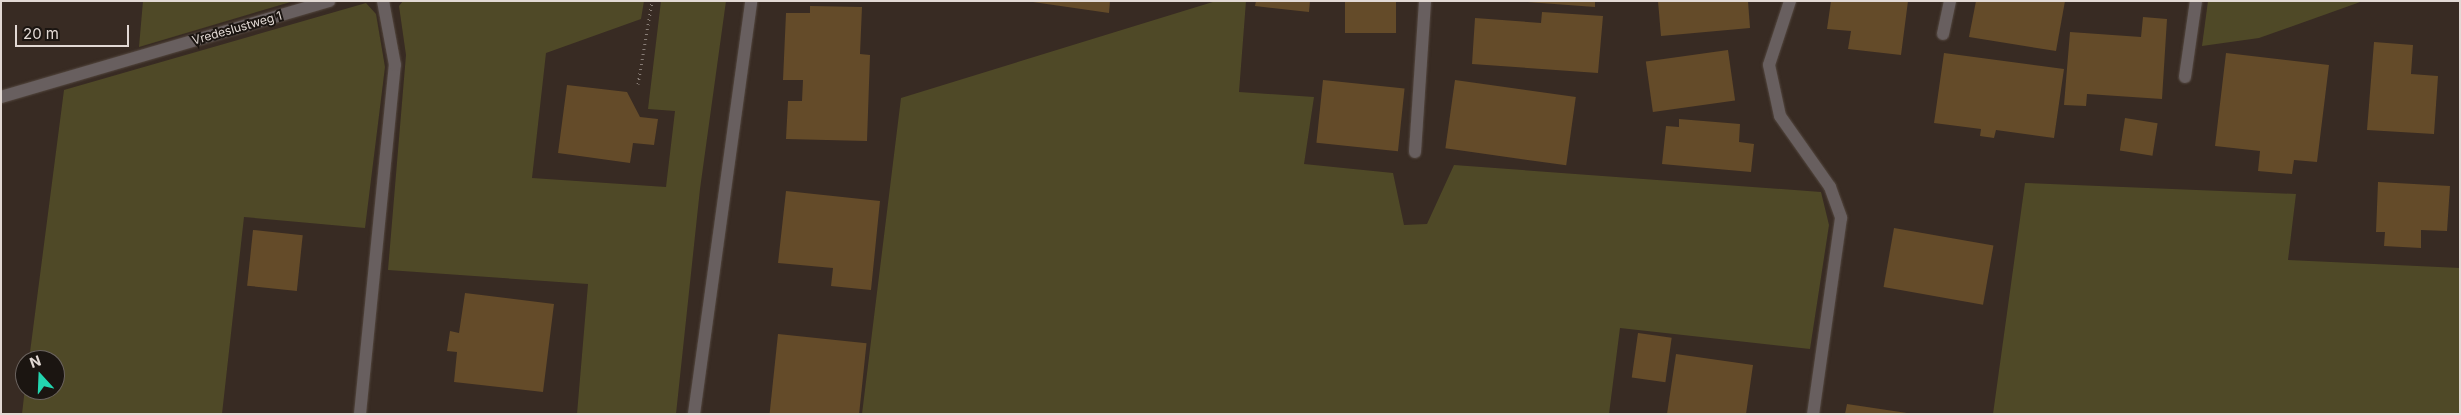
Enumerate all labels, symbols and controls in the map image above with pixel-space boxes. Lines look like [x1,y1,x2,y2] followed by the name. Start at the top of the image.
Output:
[190,8,284,48] street label: Vredeslustweg 1
[18,15,131,47] scale bar
[23,24,59,43] text: 20 m
[15,350,65,400] north arrow
[27,352,43,371] text: N

